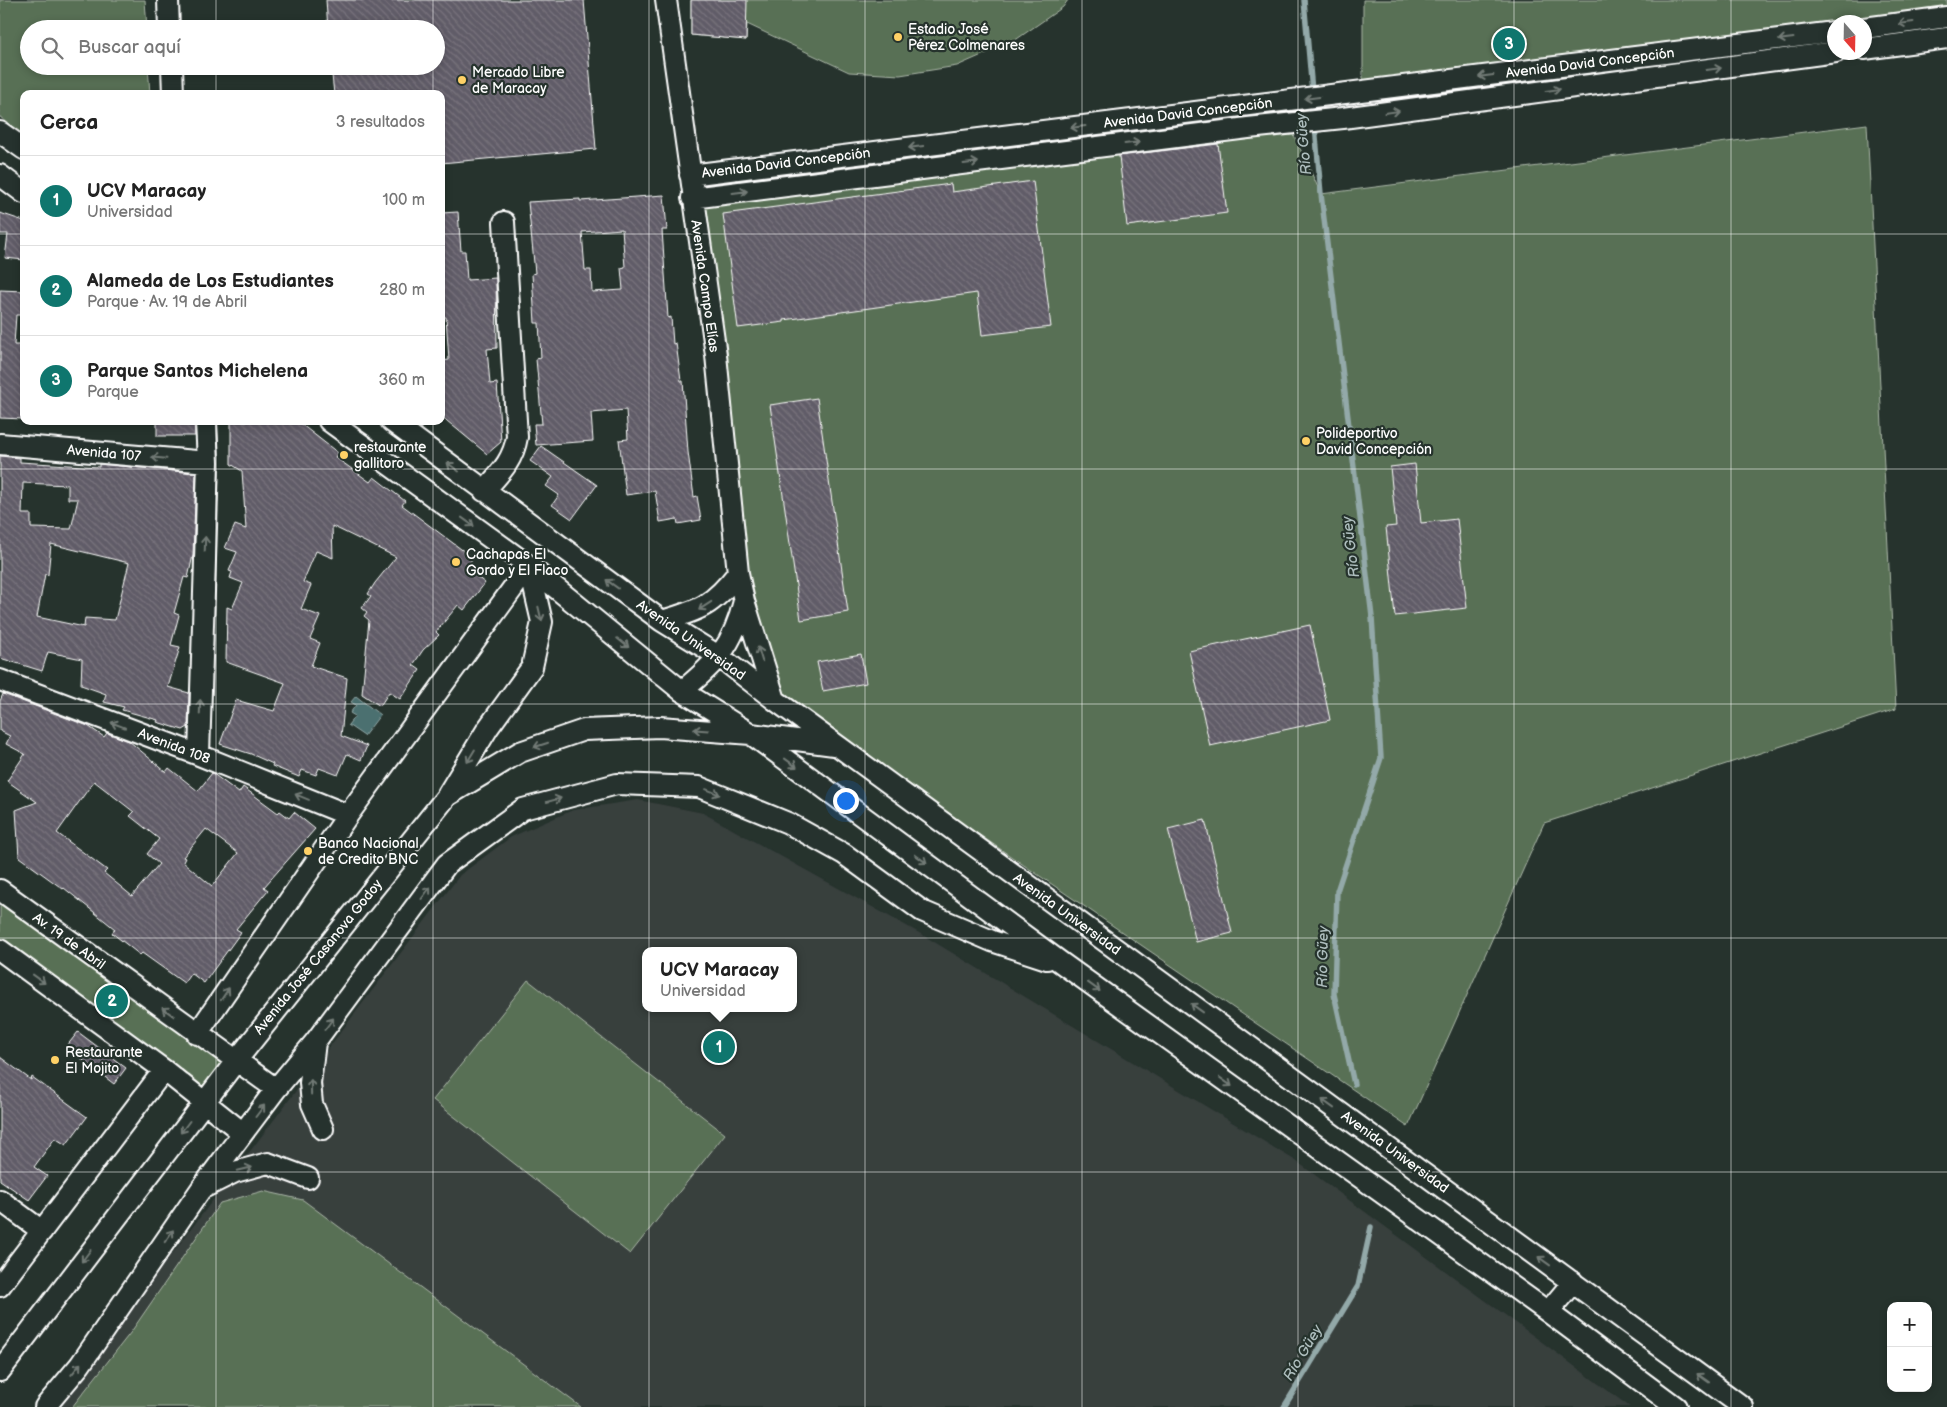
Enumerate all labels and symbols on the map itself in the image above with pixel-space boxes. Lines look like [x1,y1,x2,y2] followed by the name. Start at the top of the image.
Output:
[1827,15,1872,60] north arrow
[1898,18,1914,28] one-way arrow
[908,21,1025,54] place label: Estadio José Pérez Colmenares
[1493,25,1525,63] pin: 3
[892,31,904,43] marker: Estadio José Pérez Colmenares
[1778,34,1794,44] one-way arrow
[1505,44,1675,82] street label: Avenida David Concepción
[472,64,565,97] place label: Mercado Libre de Maracay
[1705,64,1721,74] one-way arrow
[1478,71,1494,81] one-way arrow
[456,74,468,86] marker: Mercado Libre de Maracay
[1544,85,1560,95] one-way arrow
[1304,93,1320,103] one-way arrow
[1103,94,1273,132] street label: Avenida David Concepción
[1383,107,1399,117] one-way arrow
[1292,111,1316,176] water label: Río Güey
[1070,122,1086,132] one-way arrow
[1124,138,1140,148] one-way arrow
[909,142,925,152] one-way arrow
[701,144,871,182] street label: Avenida David Concepción
[963,158,979,168] one-way arrow
[732,187,748,197] one-way arrow
[687,219,723,353] street label: Avenida Campo Elías
[1316,425,1432,458] place label: Polideportivo David Concepción
[1300,435,1312,447] marker: Polideportivo David Concepción
[354,439,426,472] place label: restaurante gallitoro
[66,441,142,465] street label: Avenida 107
[338,449,350,461] marker: restaurante gallitoro
[151,453,167,463] one-way arrow
[447,462,460,473] one-way arrow
[1338,514,1364,579] water label: Río Güey
[461,517,475,527] one-way arrow
[200,536,210,552] one-way arrow
[466,546,569,579] place label: Cachapas El Gordo y El Flaco
[450,556,462,568] marker: Cachapas El Gordo y El Flaco
[606,579,619,590] one-way arrow
[633,596,749,684] street label: Avenida Universidad
[699,601,713,611] one-way arrow
[536,605,545,621] one-way arrow
[616,638,629,649] one-way arrow
[755,646,765,662] one-way arrow
[195,699,205,715] one-way arrow
[111,720,127,729] one-way arrow
[136,724,212,768] street label: Avenida 108
[693,725,709,735] one-way arrow
[533,740,549,750] one-way arrow
[466,749,476,763] one-way arrow
[783,758,797,768] one-way arrow
[705,788,720,798] one-way arrow
[833,788,859,814] your location
[295,792,310,801] one-way arrow
[546,795,562,805] one-way arrow
[318,835,419,868] place label: Banco Nacional de Credito BNC
[302,845,314,857] marker: Banco Nacional de Credito BNC
[914,854,927,865] one-way arrow
[1010,869,1124,959] street label: Avenida Universidad
[250,875,386,1038] street label: Avenida José Casanova Godoy
[420,887,431,900] one-way arrow
[29,909,109,973] street label: Av. 19 de Abril
[1313,925,1333,988] water label: Río Güey
[32,974,46,984] one-way arrow
[96,982,128,1020] pin: 2
[1087,982,1101,992] one-way arrow
[220,987,230,1001] one-way arrow
[1190,1003,1204,1013] one-way arrow
[161,1007,175,1017] one-way arrow
[324,1017,334,1031] one-way arrow
[703,1028,735,1066] pin: 1
[65,1044,143,1077] place label: Restaurante El Mojito
[49,1054,61,1066] marker: Restaurante El Mojito
[1219,1076,1233,1087] one-way arrow
[306,1079,316,1095] one-way arrow
[1321,1099,1335,1109] one-way arrow
[254,1105,265,1118] one-way arrow
[1338,1107,1452,1197] street label: Avenida Universidad
[180,1120,190,1134] one-way arrow
[237,1164,253,1173] one-way arrow
[164,1229,174,1243] one-way arrow
[81,1250,92,1263] one-way arrow
[1537,1256,1551,1266] one-way arrow
[1279,1320,1328,1384] water label: Río Güey
[71,1363,82,1376] one-way arrow
[1696,1373,1710,1383] one-way arrow

